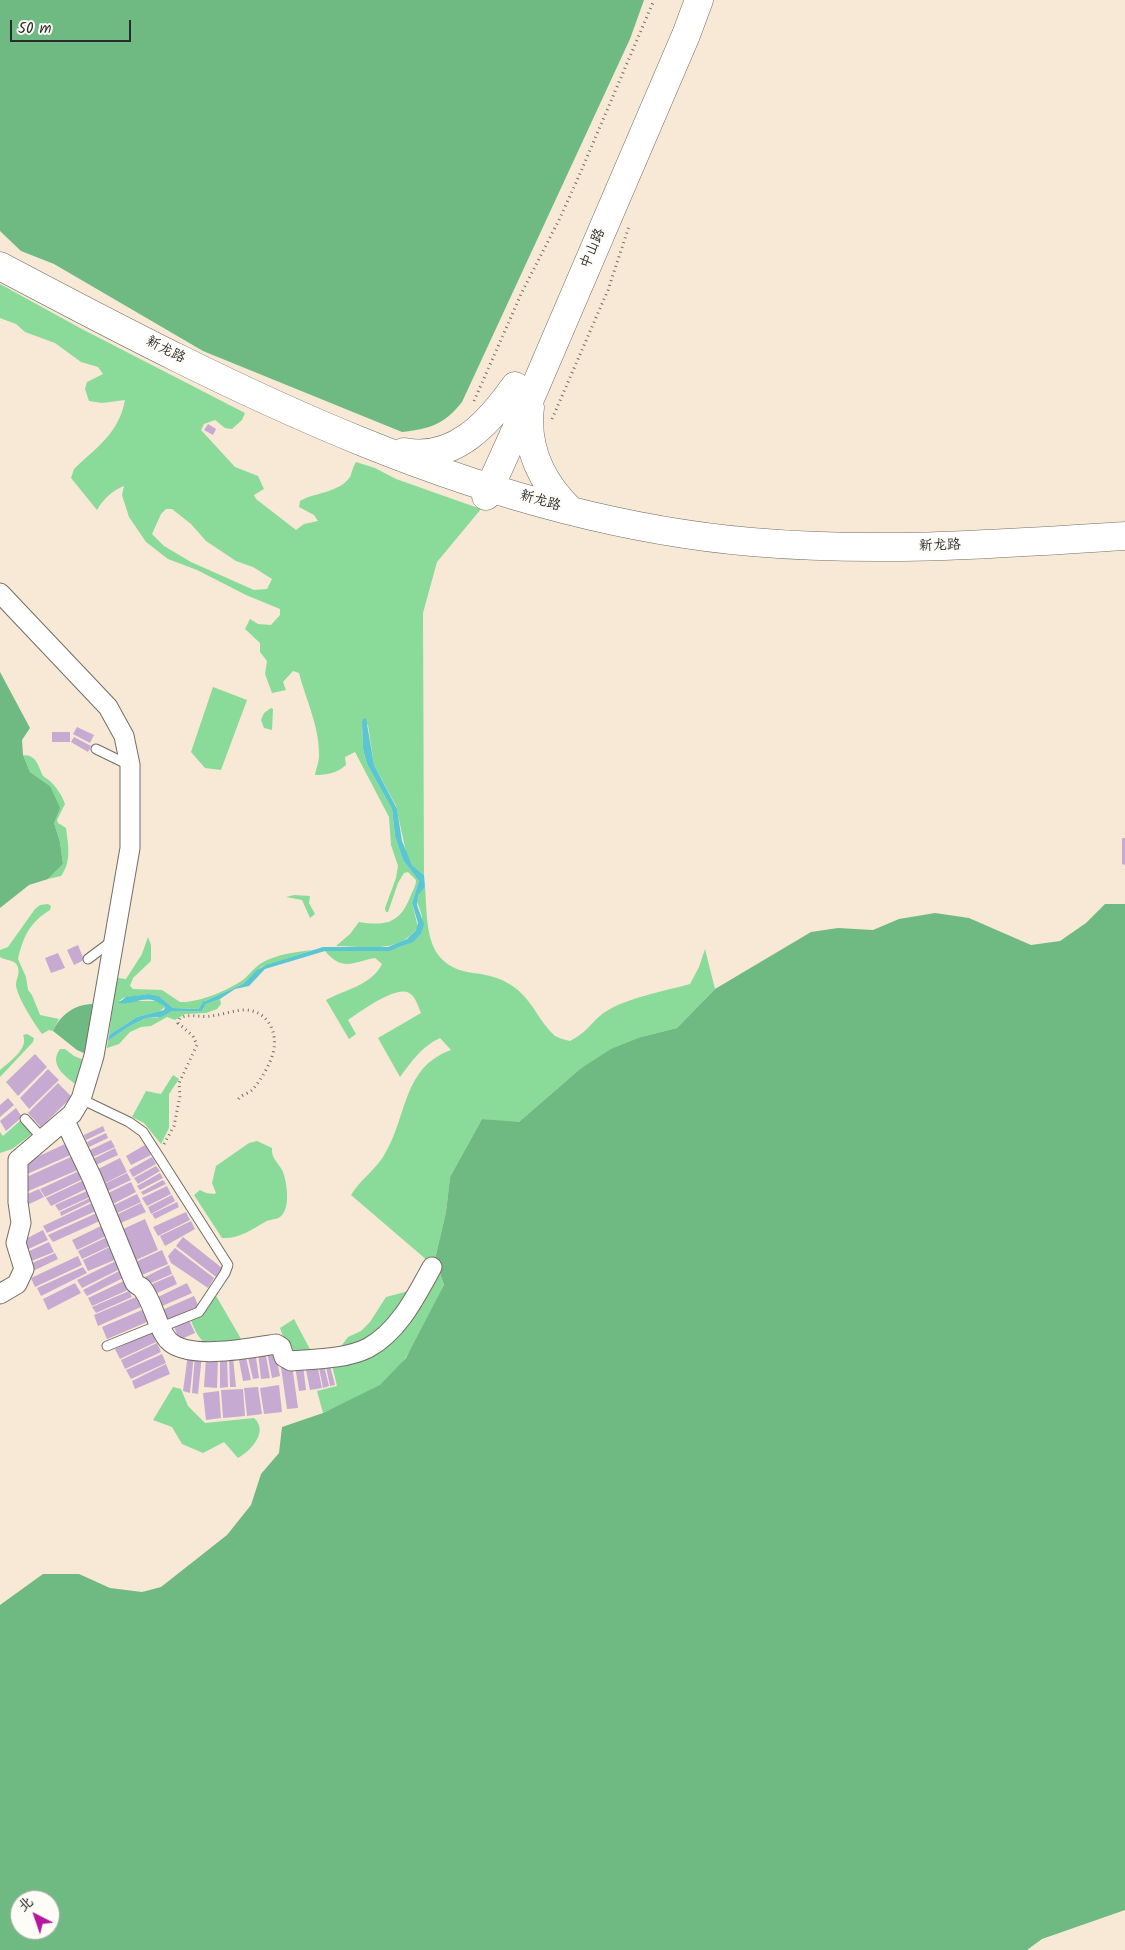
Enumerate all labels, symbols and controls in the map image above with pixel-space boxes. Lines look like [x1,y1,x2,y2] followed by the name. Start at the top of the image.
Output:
[12,10,134,42] scale bar
[18,17,52,41] text: 50 m
[578,226,610,272] street label: 中山路
[142,334,188,368] street label: 新龙路
[517,488,563,516] street label: 新龙路
[919,538,961,556] street label: 新龙路
[10,1890,60,1940] north arrow
[13,1892,38,1917] text: 北

